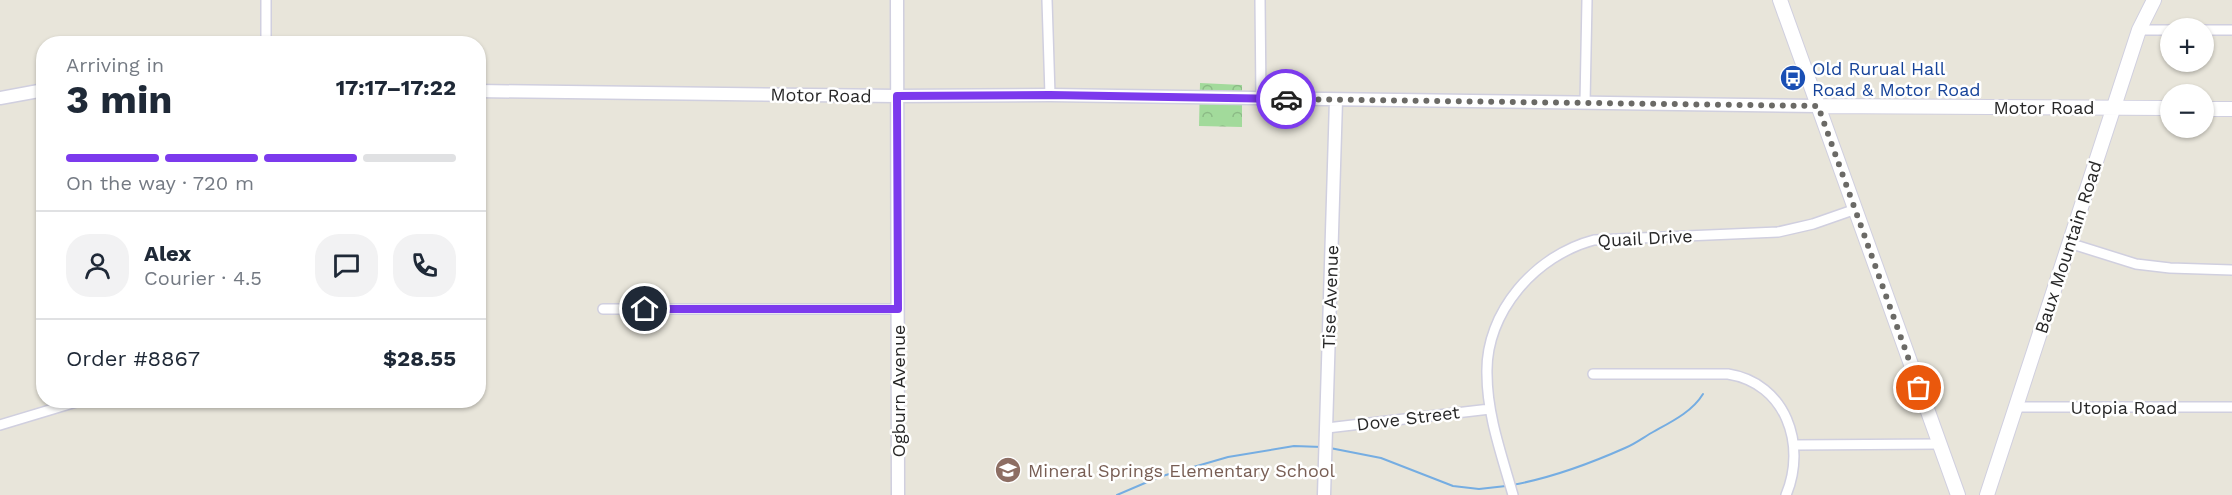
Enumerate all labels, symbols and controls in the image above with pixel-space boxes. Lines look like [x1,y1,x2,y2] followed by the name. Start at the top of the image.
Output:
[2160,18,2214,138] map controls
[2160,18,2214,72] button: +
[66,53,164,77] text: Arriving in
[1812,58,1981,100] place label: Old Rurual Hall Road & Motor Road
[1778,63,1808,93] bus stop icon: Old Rurual Hall Road & Motor Road
[1256,69,1316,129] courier
[336,75,456,100] text: 17:17–17:22
[66,77,173,122] text: 3 min
[1270,83,1303,116] icon: car
[770,84,872,106] street label: Motor Road
[2160,84,2214,138] button: −
[1993,97,2095,118] street label: Motor Road
[2030,158,2106,336] street label: Baux Mountain Road
[66,171,254,195] text: On the way · 720 m
[1597,225,1693,251] street label: Quail Drive
[66,234,129,297] button: person
[315,234,378,297] button: chat
[393,234,456,297] button: phone
[144,241,191,266] text: Alex
[1318,245,1342,349] street label: Tise Avenue
[144,266,262,290] text: Courier · 4.5
[619,283,670,334] pin
[628,292,661,325] icon: home
[888,324,909,458] street label: Ogburn Avenue
[66,346,200,371] text: Order #8867
[383,346,456,371] text: $28.55
[1893,362,1944,413] pin
[1902,371,1935,404] icon: bag
[2070,397,2178,418] street label: Utopia Road
[1355,401,1461,435] street label: Dove Street
[993,455,1023,485] school or university icon: Mineral Springs Elementary School
[1028,460,1336,481] place label: Mineral Springs Elementary School

